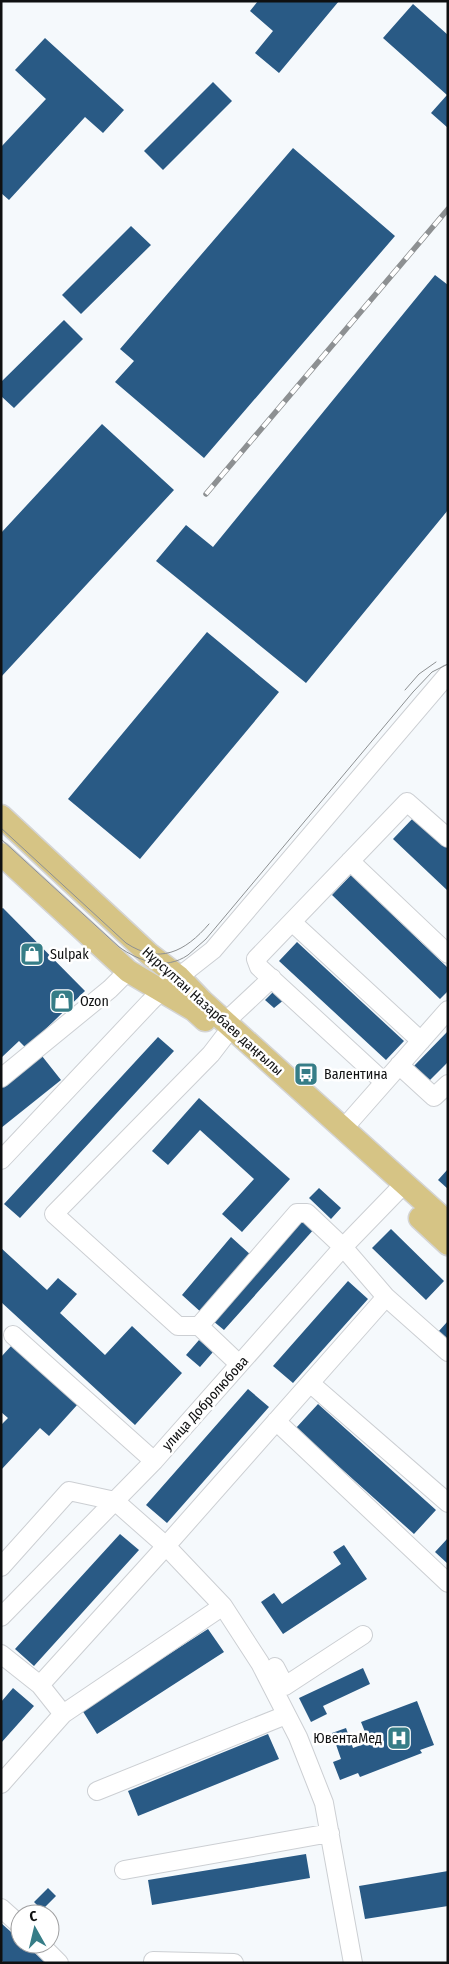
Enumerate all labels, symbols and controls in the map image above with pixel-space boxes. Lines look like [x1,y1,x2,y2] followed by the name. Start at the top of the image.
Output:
[19,941,45,967] shop icon: Sulpak
[139,943,287,1079] street label: Нұрсұлтан Назарбаев даңғылы
[50,946,89,963] place label: Sulpak
[49,988,75,1014] shop icon: Ozon
[80,993,109,1010] place label: Ozon
[293,1061,319,1087] bus stop icon: Валентина
[324,1066,388,1083] place label: Валентина
[159,1353,252,1454] street label: улица Добролюбова
[386,1725,412,1751] hospital icon: ЮвентаМед
[313,1730,382,1747] place label: ЮвентаМед
[10,1904,60,1954] north arrow
[28,1908,39,1926] text: С

